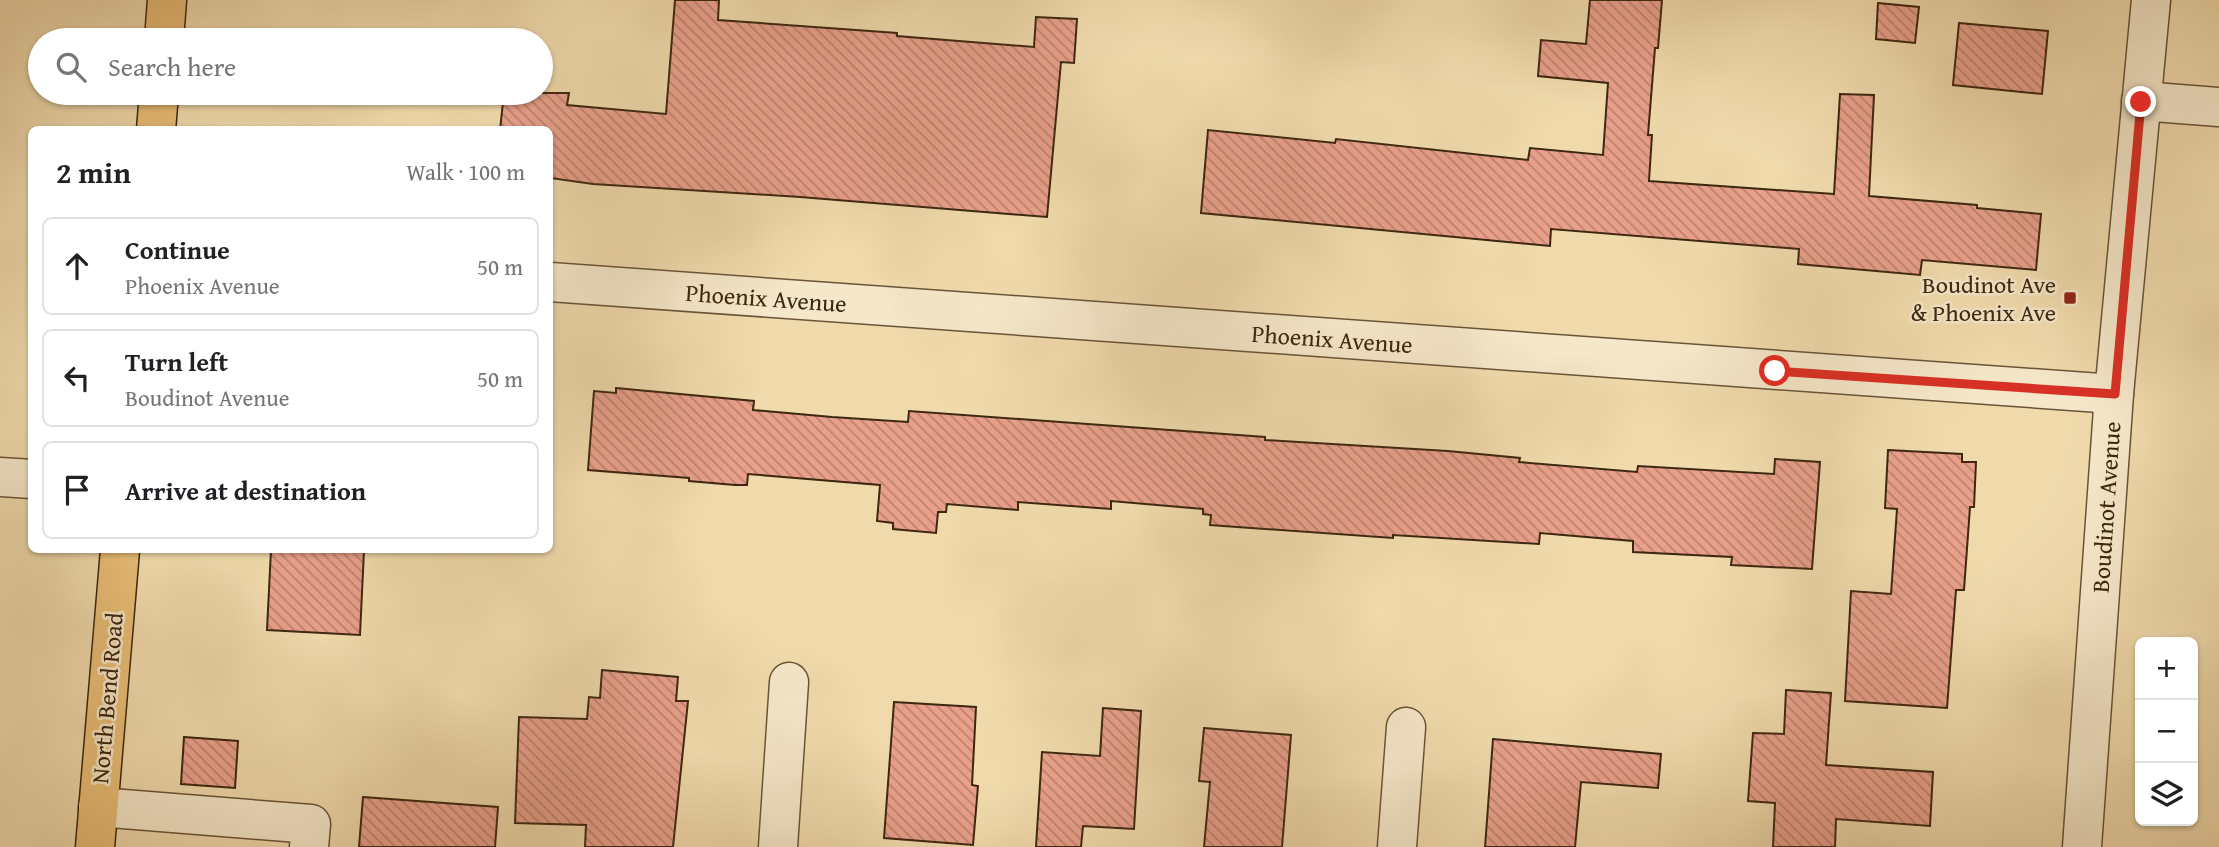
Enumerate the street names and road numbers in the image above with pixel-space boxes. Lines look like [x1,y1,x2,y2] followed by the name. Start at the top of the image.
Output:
[684,275,848,321] street label: Phoenix Avenue
[1250,316,1414,362] street label: Phoenix Avenue
[2083,420,2129,594] street label: Boudinot Avenue
[82,611,132,785] street label: North Bend Road

